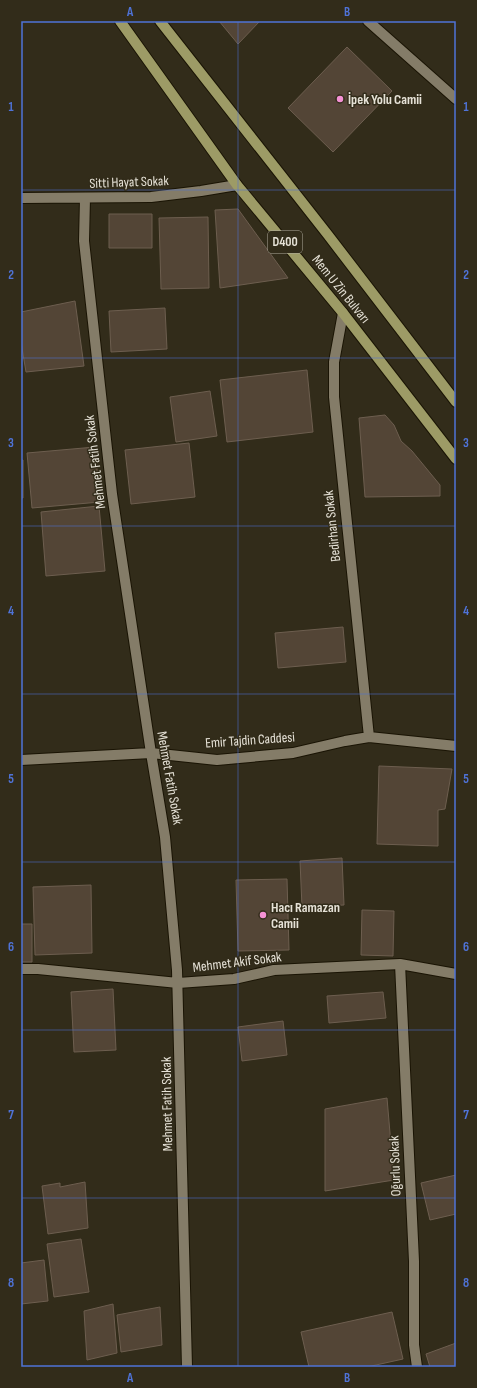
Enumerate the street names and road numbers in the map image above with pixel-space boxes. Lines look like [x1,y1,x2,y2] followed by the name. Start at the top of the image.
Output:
[89,172,170,192] street label: Sitti Hayat Sokak
[268,231,302,253] road number: D400
[308,251,374,327] street label: Mem U Zin Bulvarı
[81,413,109,510] street label: Mehmet Fatih Sokak
[320,489,344,563] street label: Bedirhan Sokak
[205,728,295,752] street label: Emir Tajdin Caddesi
[153,730,187,827] street label: Mehmet Fatih Sokak
[192,948,283,976] street label: Mehmet Akif Sokak
[158,1056,176,1151] street label: Mehmet Fatih Sokak
[385,1135,405,1197] street label: Oğurlu Sokak

